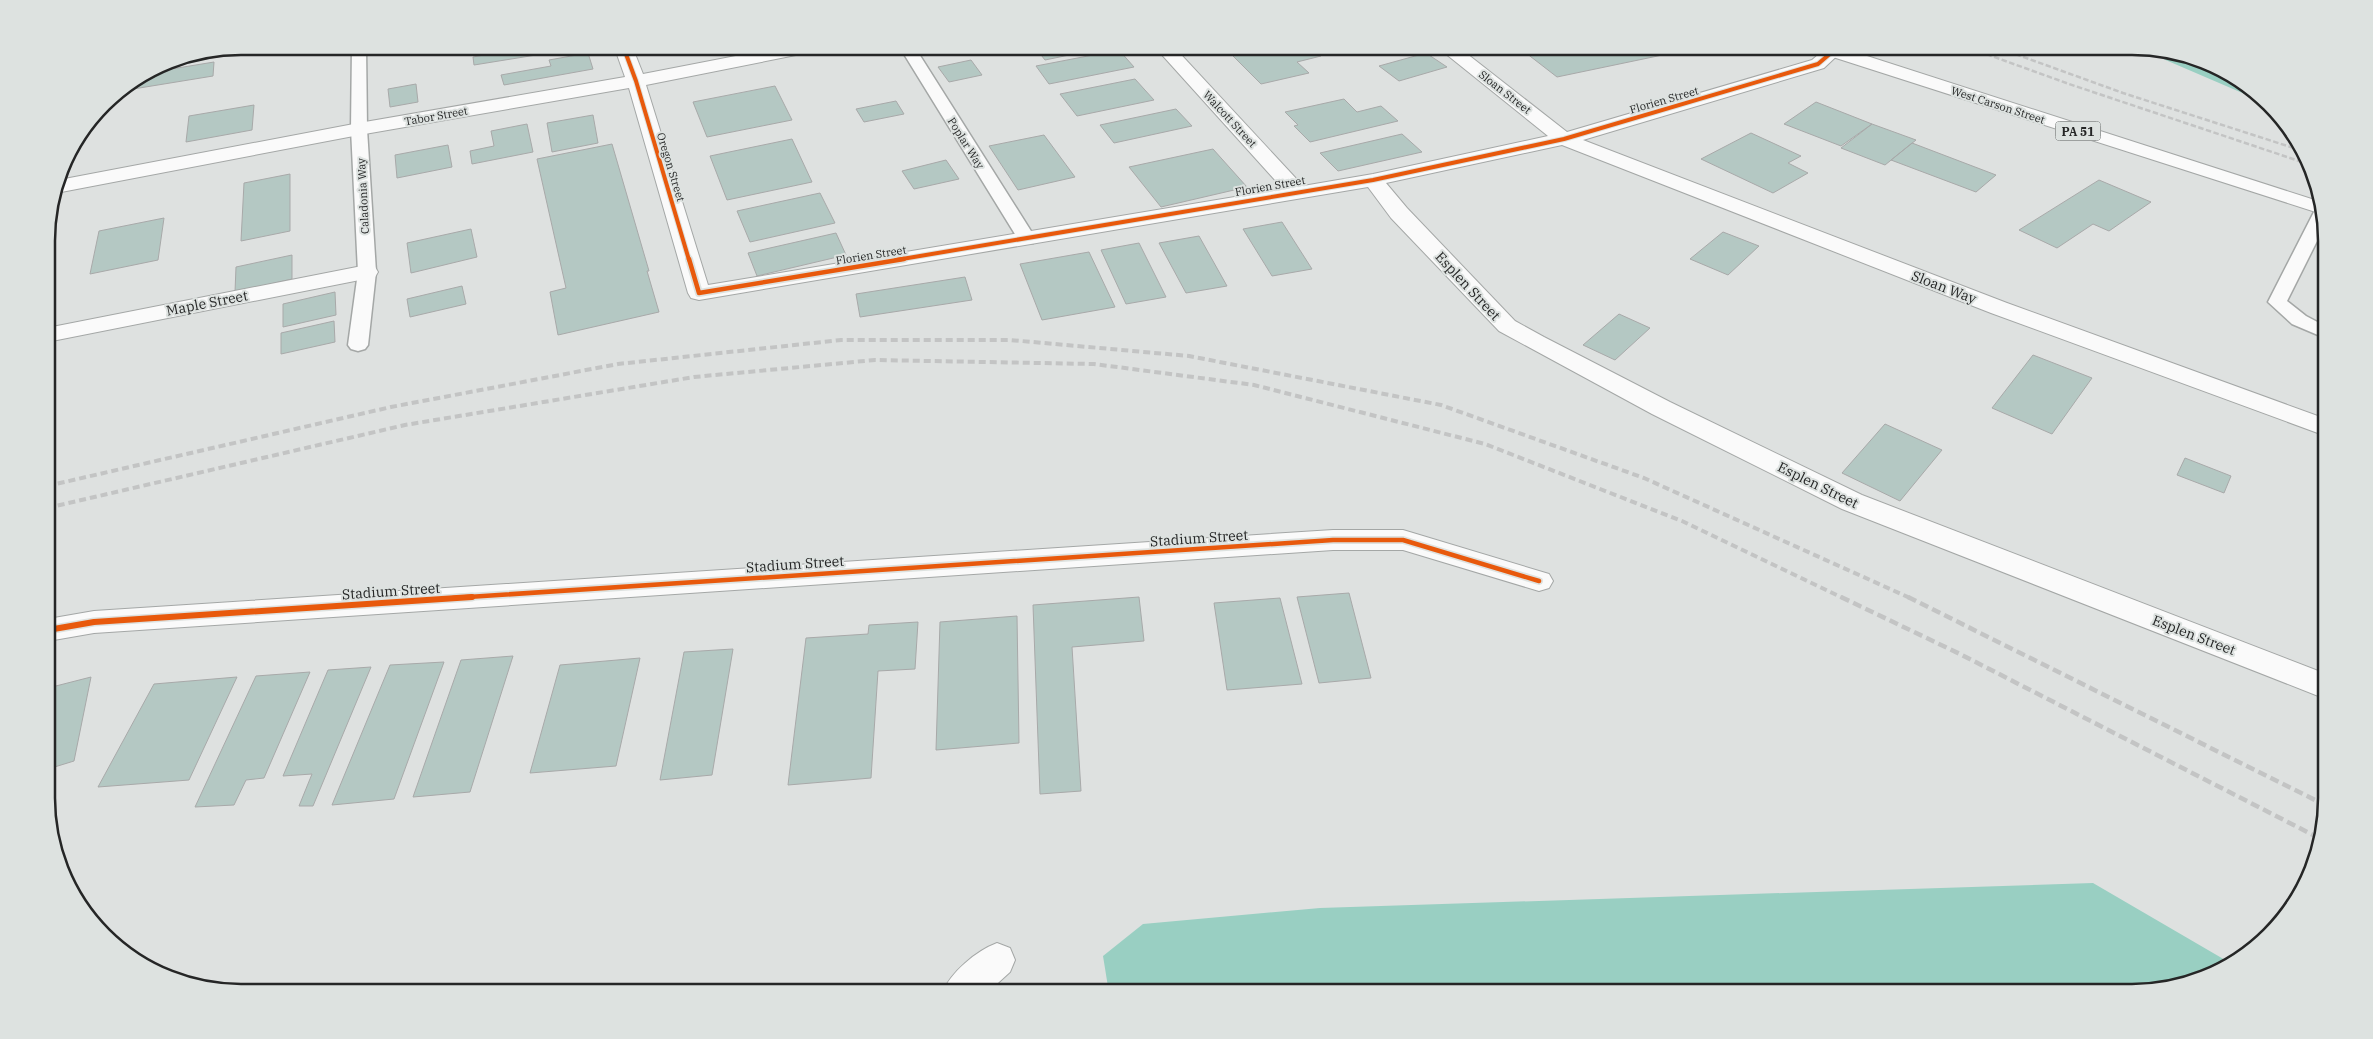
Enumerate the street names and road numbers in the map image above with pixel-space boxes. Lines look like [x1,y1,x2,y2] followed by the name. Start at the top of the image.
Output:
[1476,67,1534,117] street label: Sloan Street
[1628,83,1700,117] street label: Florien Street
[1949,83,2047,127] street label: West Carson Street
[1200,88,1260,150] street label: Walcott Street
[403,104,469,128] street label: Tabor Street
[945,115,987,171] street label: Poplar Way
[2056,122,2100,140] road number: PA 51
[654,131,688,203] street label: Oregon Street
[354,158,372,234] street label: Caladonia Way
[1234,173,1306,199] street label: Florien Street
[835,243,907,267] street label: Florien Street
[1432,248,1504,324] street label: Esplen Street
[1909,266,1979,308] street label: Sloan Way
[165,286,249,320] street label: Maple Street
[1775,458,1861,512] street label: Esplen Street
[1149,526,1249,550] street label: Stadium Street
[745,552,845,576] street label: Stadium Street
[341,579,441,603] street label: Stadium Street
[2150,611,2238,659] street label: Esplen Street

